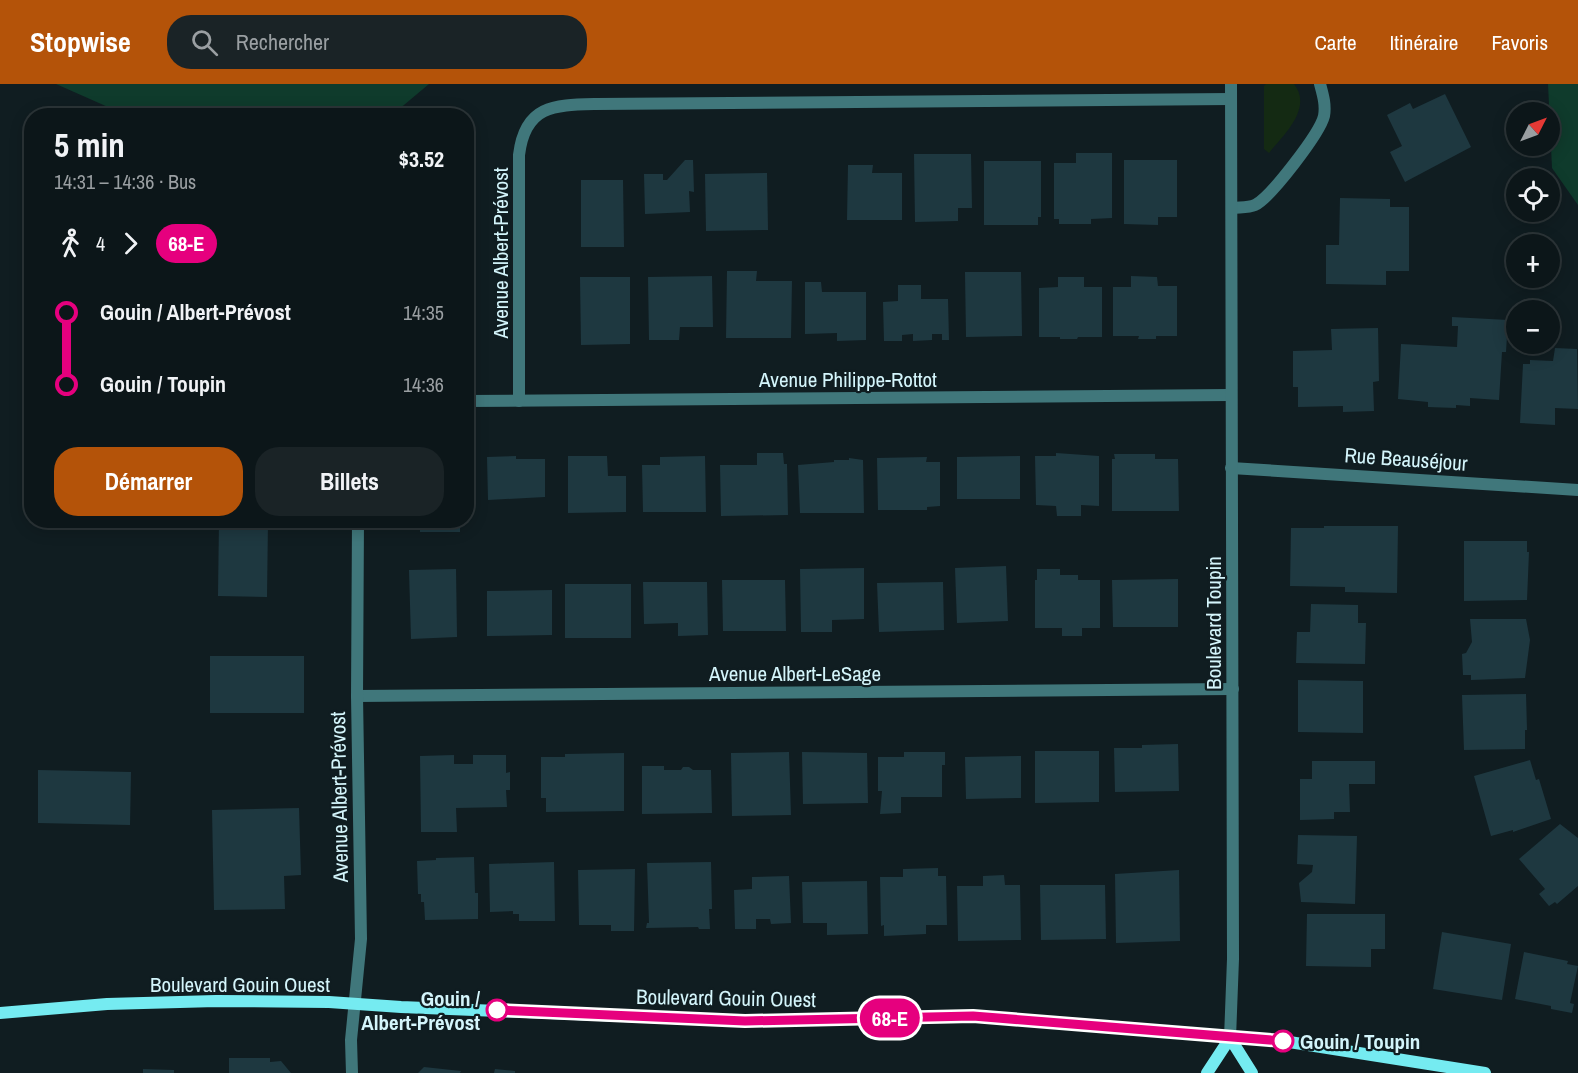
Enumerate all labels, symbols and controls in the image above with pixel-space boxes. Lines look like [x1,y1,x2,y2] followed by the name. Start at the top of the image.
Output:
[167,15,587,69] search box
[30,23,131,61] text: Stopwise
[188,26,221,59] icon: search
[236,27,329,57] text: Rechercher
[1314,28,1357,57] text: Carte
[1390,28,1458,57] text: Itinéraire
[1491,28,1548,57] text: Favoris
[1506,102,1560,156] north arrow
[1506,102,1560,354] map controls
[54,123,125,167] text: 5 min
[399,144,444,174] text: $3.52
[486,167,515,340] street label: Avenue Albert-Prévost
[54,168,196,195] text: 14:31 – 14:36 · Bus
[1506,168,1560,222] button: locate
[54,227,87,260] icon: walk
[114,227,147,260] icon: forward
[168,229,205,258] text: 68-E
[96,230,105,257] text: 4
[1506,234,1560,288] button: +
[100,297,291,327] text: Gouin / Albert-Prévost
[403,299,444,326] text: 14:35
[1506,300,1560,354] button: −
[758,365,937,394] street label: Avenue Philippe-Rottot
[100,369,226,399] text: Gouin / Toupin
[403,371,444,398] text: 14:36
[1343,440,1469,478] street label: Rue Beauséjour
[54,447,243,516] button: Démarrer
[255,447,444,516] button: Billets
[1199,556,1228,690] street label: Boulevard Toupin
[708,659,881,688] street label: Avenue Albert-LeSage
[323,711,355,884] street label: Avenue Albert-Prévost
[150,970,330,999] street label: Boulevard Gouin Ouest
[636,982,816,1014] street label: Boulevard Gouin Ouest
[361,984,480,1037] place label: Gouin / Albert-Prévost
[848,998,932,1038] line badge: 68-E
[486,999,508,1021] marker: Gouin / Albert-Prévost
[872,1004,908,1033] text: 68-E
[1300,1027,1420,1056] place label: Gouin / Toupin
[1272,1030,1294,1052] marker: Gouin / Toupin

